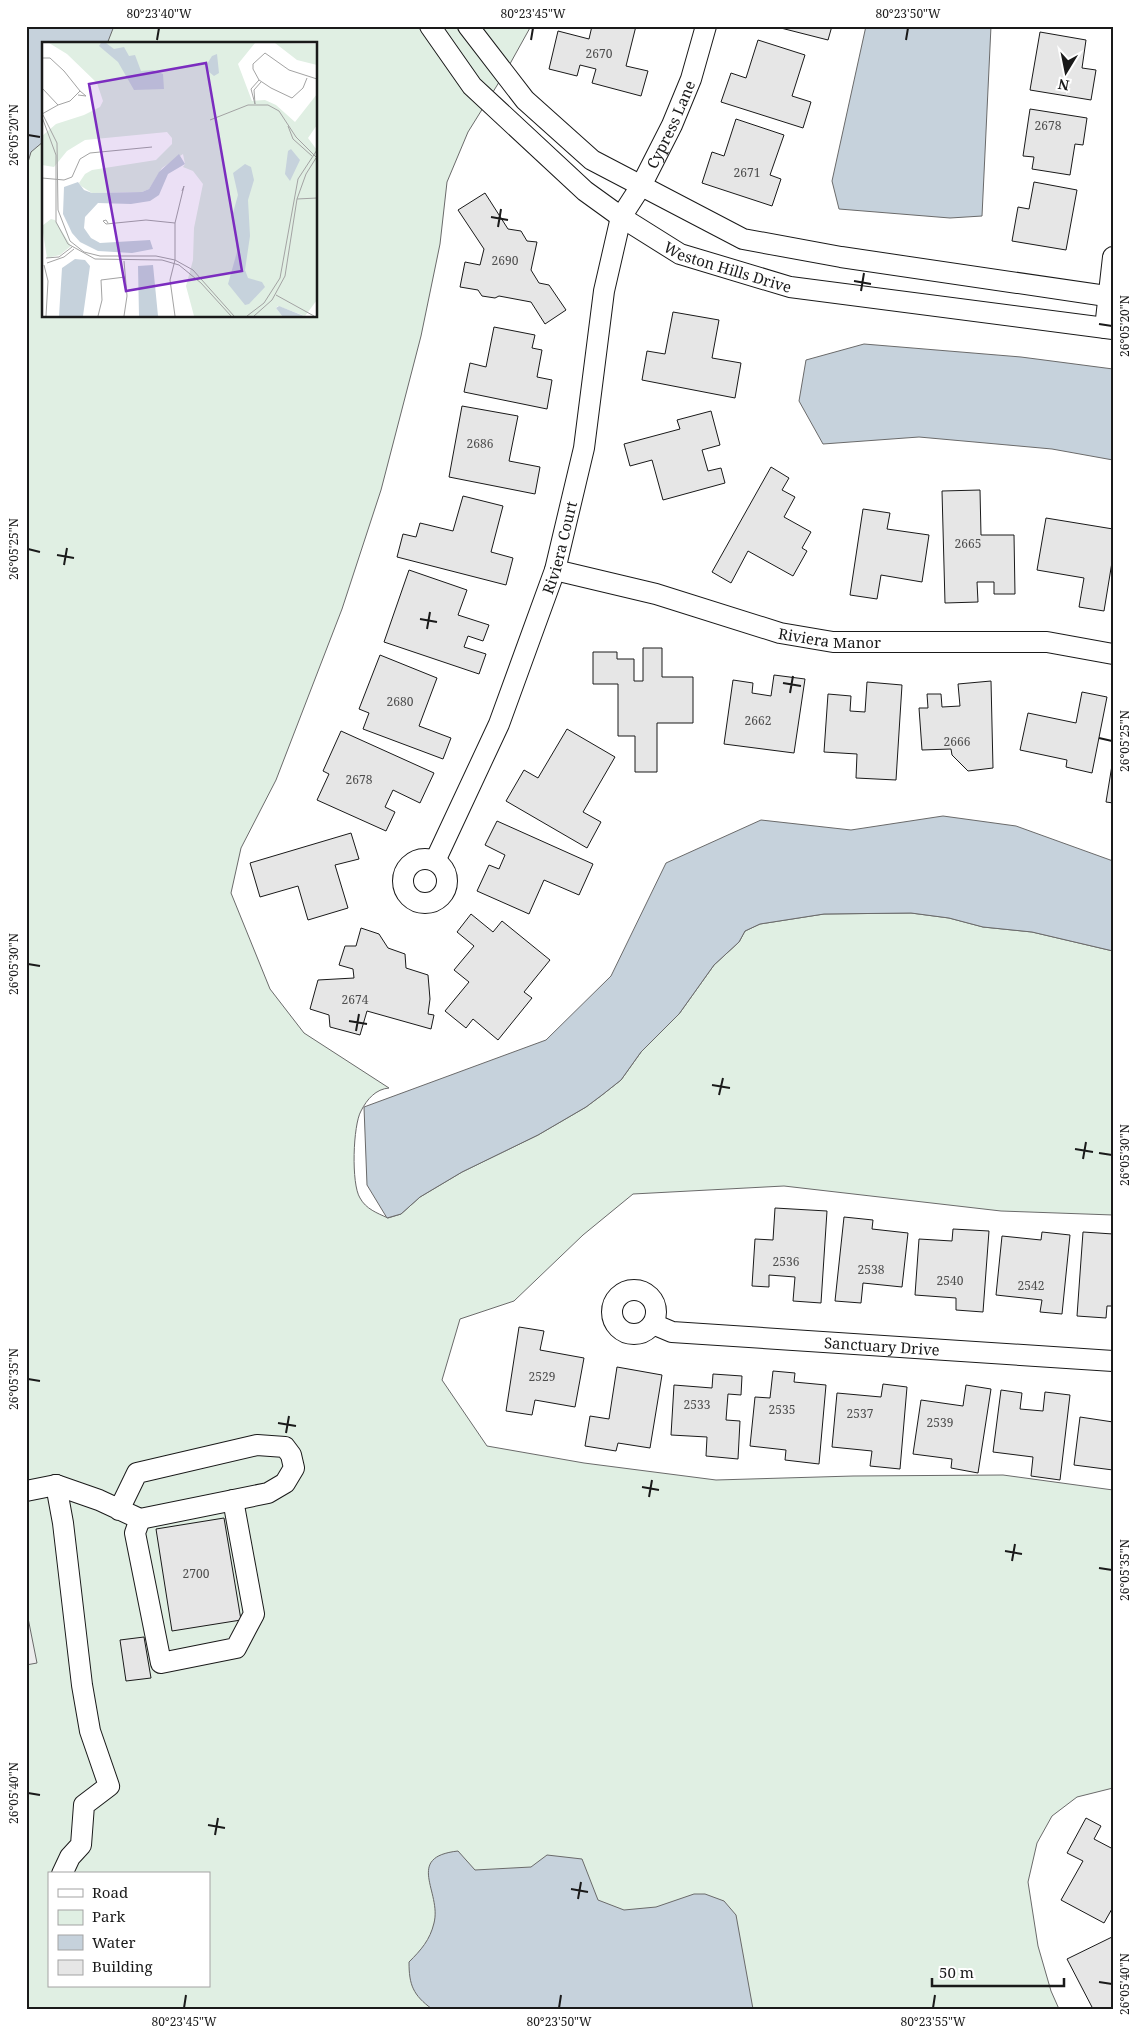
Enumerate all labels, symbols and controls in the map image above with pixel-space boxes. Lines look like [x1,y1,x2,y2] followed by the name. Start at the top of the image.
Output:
[126,5,192,22] text: 80°23'40"W
[500,5,566,22] text: 80°23'45"W
[875,5,941,22] text: 80°23'50"W
[42,42,318,318] inset map
[586,45,613,62] house number: 2670
[1042,48,1092,98] north arrow
[1057,75,1071,96] text: N
[642,77,699,172] street label: Cypress Lane
[5,104,22,166] text: 26°05'20"N
[1035,117,1062,134] house number: 2678
[734,164,760,181] house number: 2671
[660,236,794,297] street label: Weston Hills Drive
[492,252,519,269] house number: 2690
[1116,295,1133,357] text: 26°05'20"N
[467,435,494,452] house number: 2686
[537,499,581,597] street label: Riviera Court
[5,518,22,580] text: 26°05'25"N
[955,535,981,552] house number: 2665
[777,623,881,652] street label: Riviera Manor
[387,693,414,710] house number: 2680
[1116,710,1133,772] text: 26°05'25"N
[745,712,771,729] house number: 2662
[944,733,971,750] house number: 2666
[346,771,373,788] house number: 2678
[5,933,22,995] text: 26°05'30"N
[342,991,369,1008] house number: 2674
[1116,1124,1133,1186] text: 26°05'30"N
[773,1253,800,1270] house number: 2536
[858,1261,885,1278] house number: 2538
[937,1272,964,1289] house number: 2540
[1018,1277,1044,1294] house number: 2542
[823,1332,940,1360] street label: Sanctuary Drive
[5,1348,22,1410] text: 26°05'35"N
[529,1368,555,1385] house number: 2529
[684,1396,711,1413] house number: 2533
[769,1401,795,1418] house number: 2535
[847,1405,874,1422] house number: 2537
[927,1414,953,1431] house number: 2539
[1116,1539,1133,1601] text: 26°05'35"N
[183,1565,210,1582] house number: 2700
[5,1762,22,1824] text: 26°05'40"N
[48,1872,210,1988] legend
[92,1882,128,1902] text: Road
[92,1906,126,1926] text: Park
[92,1932,135,1952] text: Water
[1116,1953,1133,2015] text: 26°05'40"N
[932,1955,1064,1987] scale bar
[92,1956,153,1976] text: Building
[939,1962,974,1982] text: 50 m
[151,2013,217,2030] text: 80°23'45"W
[526,2013,592,2030] text: 80°23'50"W
[900,2013,966,2030] text: 80°23'55"W

